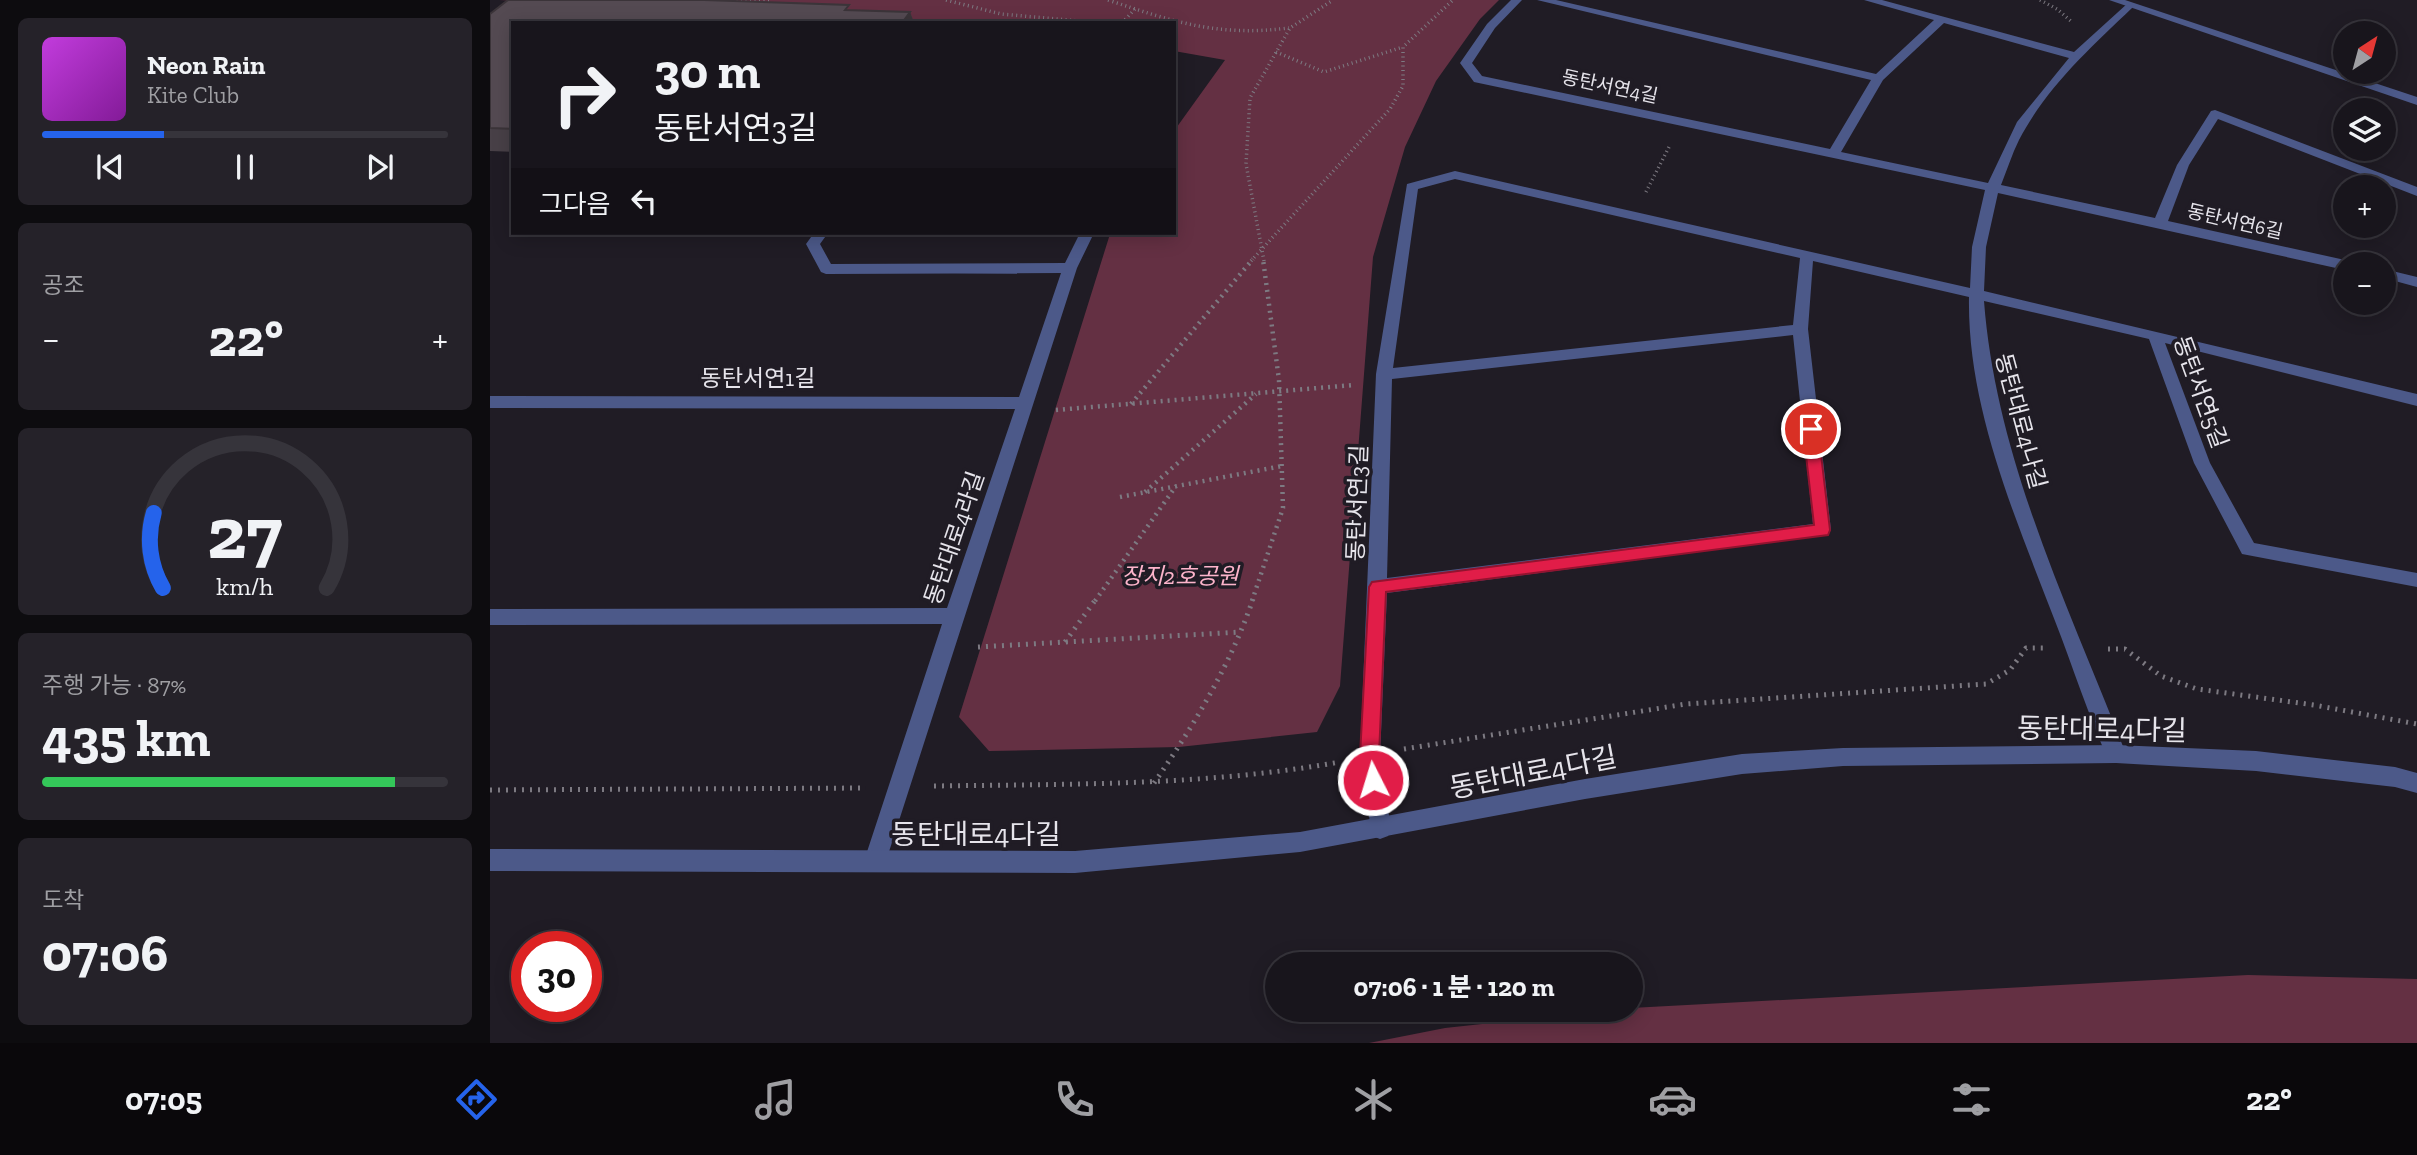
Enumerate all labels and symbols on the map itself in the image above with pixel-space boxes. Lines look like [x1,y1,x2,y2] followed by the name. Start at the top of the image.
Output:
[2333,21,2396,84] north arrow
[1560,65,1660,108] street label: 동탄서연4길
[2185,199,2285,244] street label: 동탄서연6길
[2168,332,2234,452] street label: 동탄서연5길
[1989,350,2053,492] street label: 동탄대로4나길
[701,364,815,392] street label: 동탄서연1길
[1781,399,1841,459] pin
[1341,444,1373,562] street label: 동탄서연3길
[918,468,990,608] street label: 동탄대로4라길
[1121,562,1241,590] park label: 장지2호공원
[2017,712,2187,747] street label: 동탄대로4다길
[1447,740,1620,805] street label: 동탄대로4다길
[1336,743,1410,817] position arrow
[891,818,1061,851] street label: 동탄대로4다길
[511,931,602,1022] speed limit sign: 30

